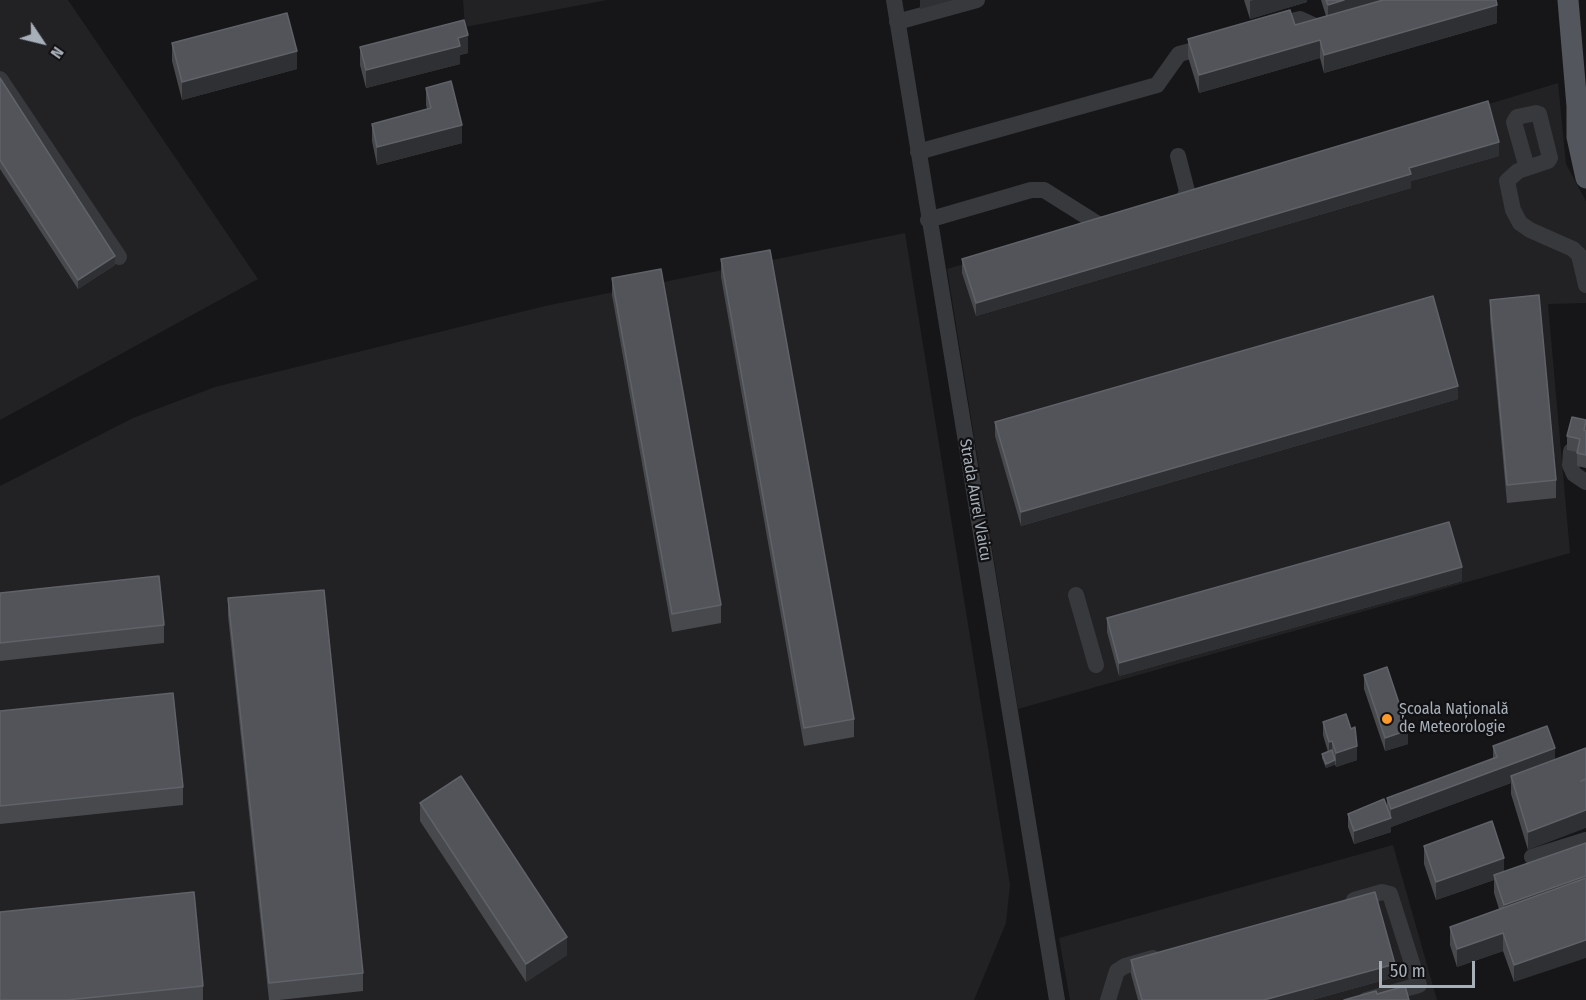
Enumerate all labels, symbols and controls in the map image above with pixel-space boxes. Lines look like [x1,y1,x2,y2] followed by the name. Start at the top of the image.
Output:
[12,12,72,72] north arrow
[47,43,68,62] text: N
[955,438,995,562] street label: Strada Aurel Vlaicu
[1399,700,1509,738] place label: Școala Națională de Meteorologie
[1380,712,1394,726] marker: Școala Națională de Meteorologie
[1382,949,1478,987] scale bar
[1390,960,1426,982] text: 50 m

